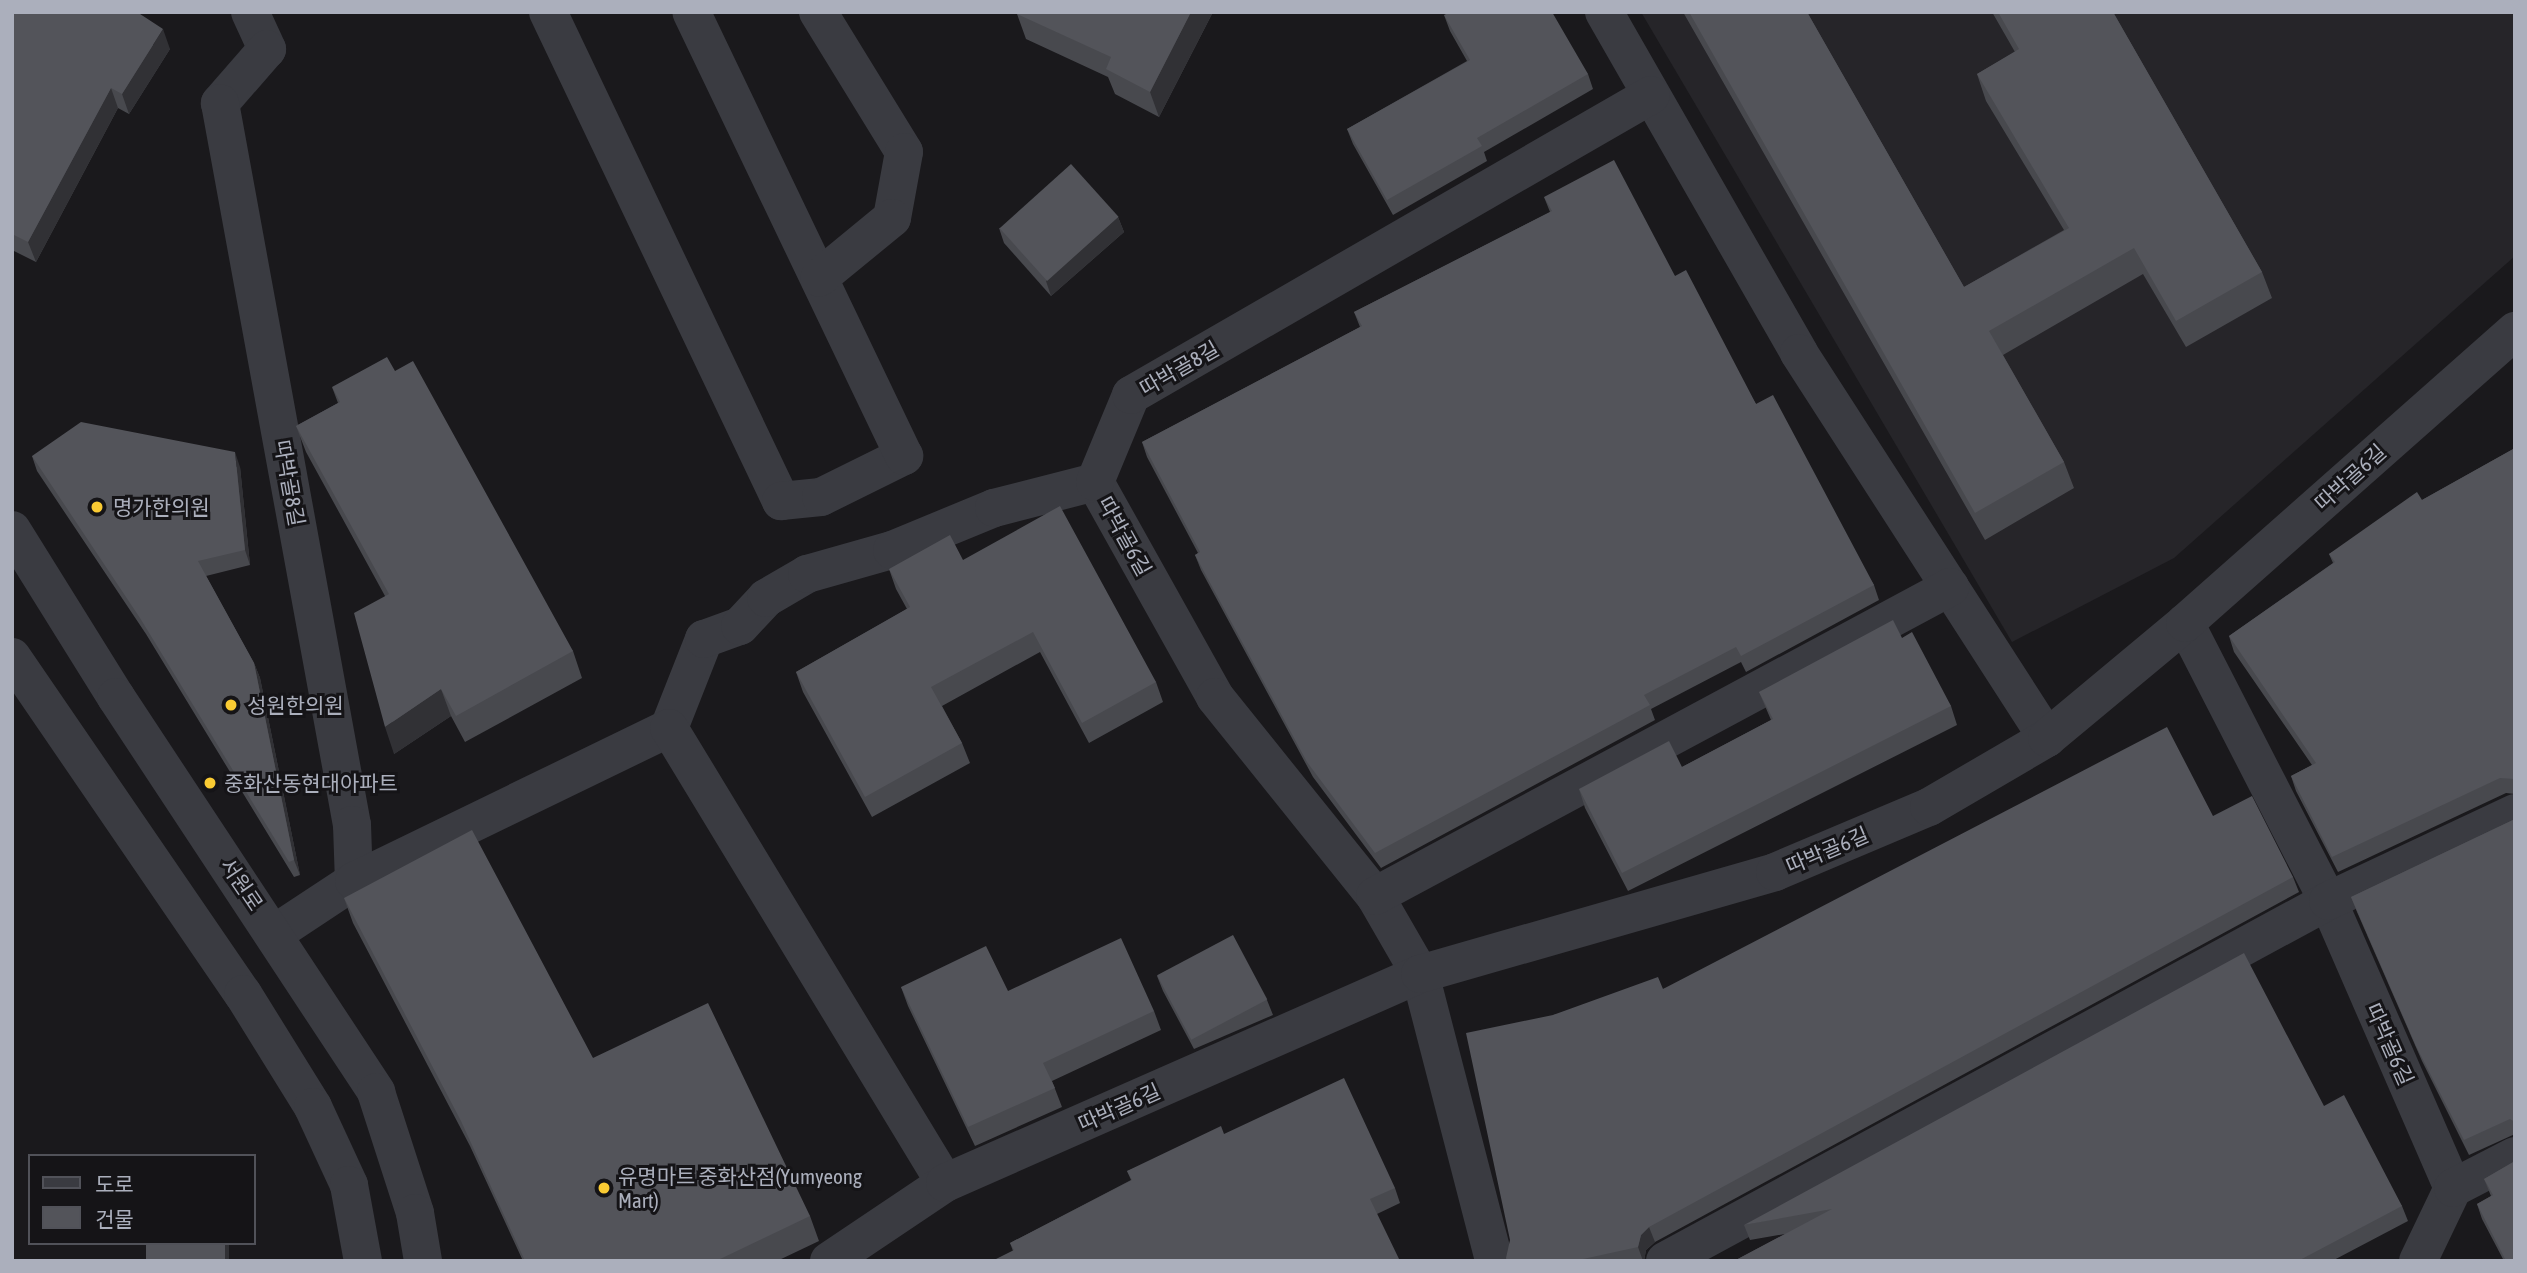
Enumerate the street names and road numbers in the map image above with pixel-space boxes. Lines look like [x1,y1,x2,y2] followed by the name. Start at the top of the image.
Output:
[1135,335,1223,401] street label: 따박골8길
[270,438,310,528] street label: 따박골8길
[2309,438,2391,516] street label: 따박골6길
[1093,492,1157,580] street label: 따박골6길
[1782,821,1872,879] street label: 따박골6길
[215,853,269,915] street label: 서원로
[2361,999,2419,1089] street label: 따박골6길
[1074,1078,1164,1136] street label: 따박골6길

